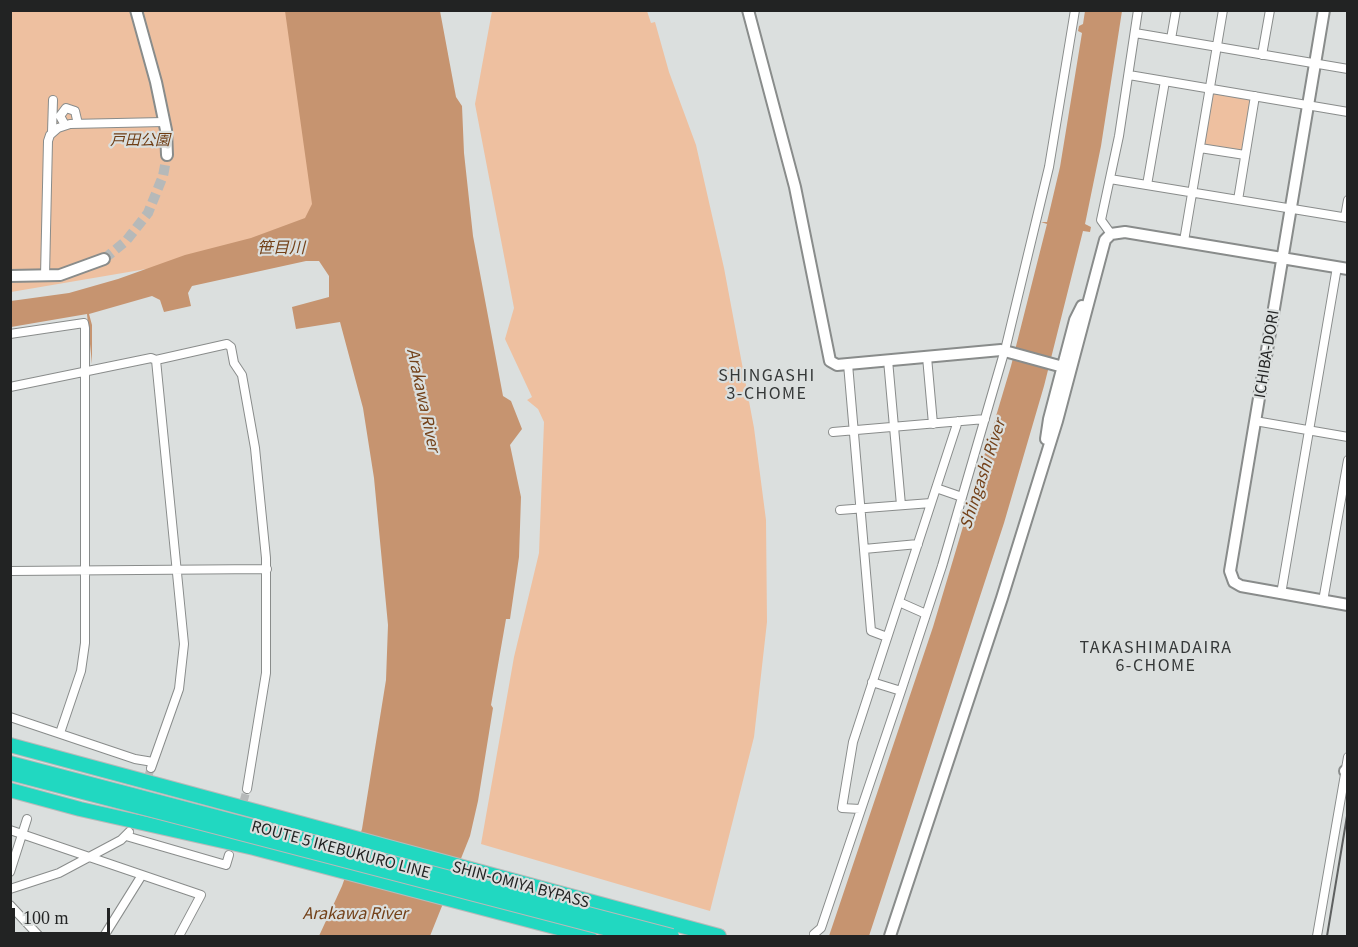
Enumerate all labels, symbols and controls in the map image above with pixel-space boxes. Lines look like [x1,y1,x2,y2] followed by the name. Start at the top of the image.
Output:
[110,130,170,148] park label: 戸田公園
[257,237,305,257] water label: 笹目川
[1250,309,1282,399] street label: ICHIBA-DORI
[404,347,444,453] water label: Arakawa River
[718,365,816,403] district label: SHINGASHI 3-CHOME
[955,417,1009,531] water label: Shingashi River
[1080,637,1232,675] district label: TAKASHIMADAIRA 6-CHOME
[250,816,432,882] street label: ROUTE 5 IKEBUKURO LINE
[451,857,591,911] street label: SHIN-OMIYA BYPASS
[15,896,112,934] scale bar
[302,903,408,923] water label: Arakawa River
[23,908,69,928] text: 100 m

